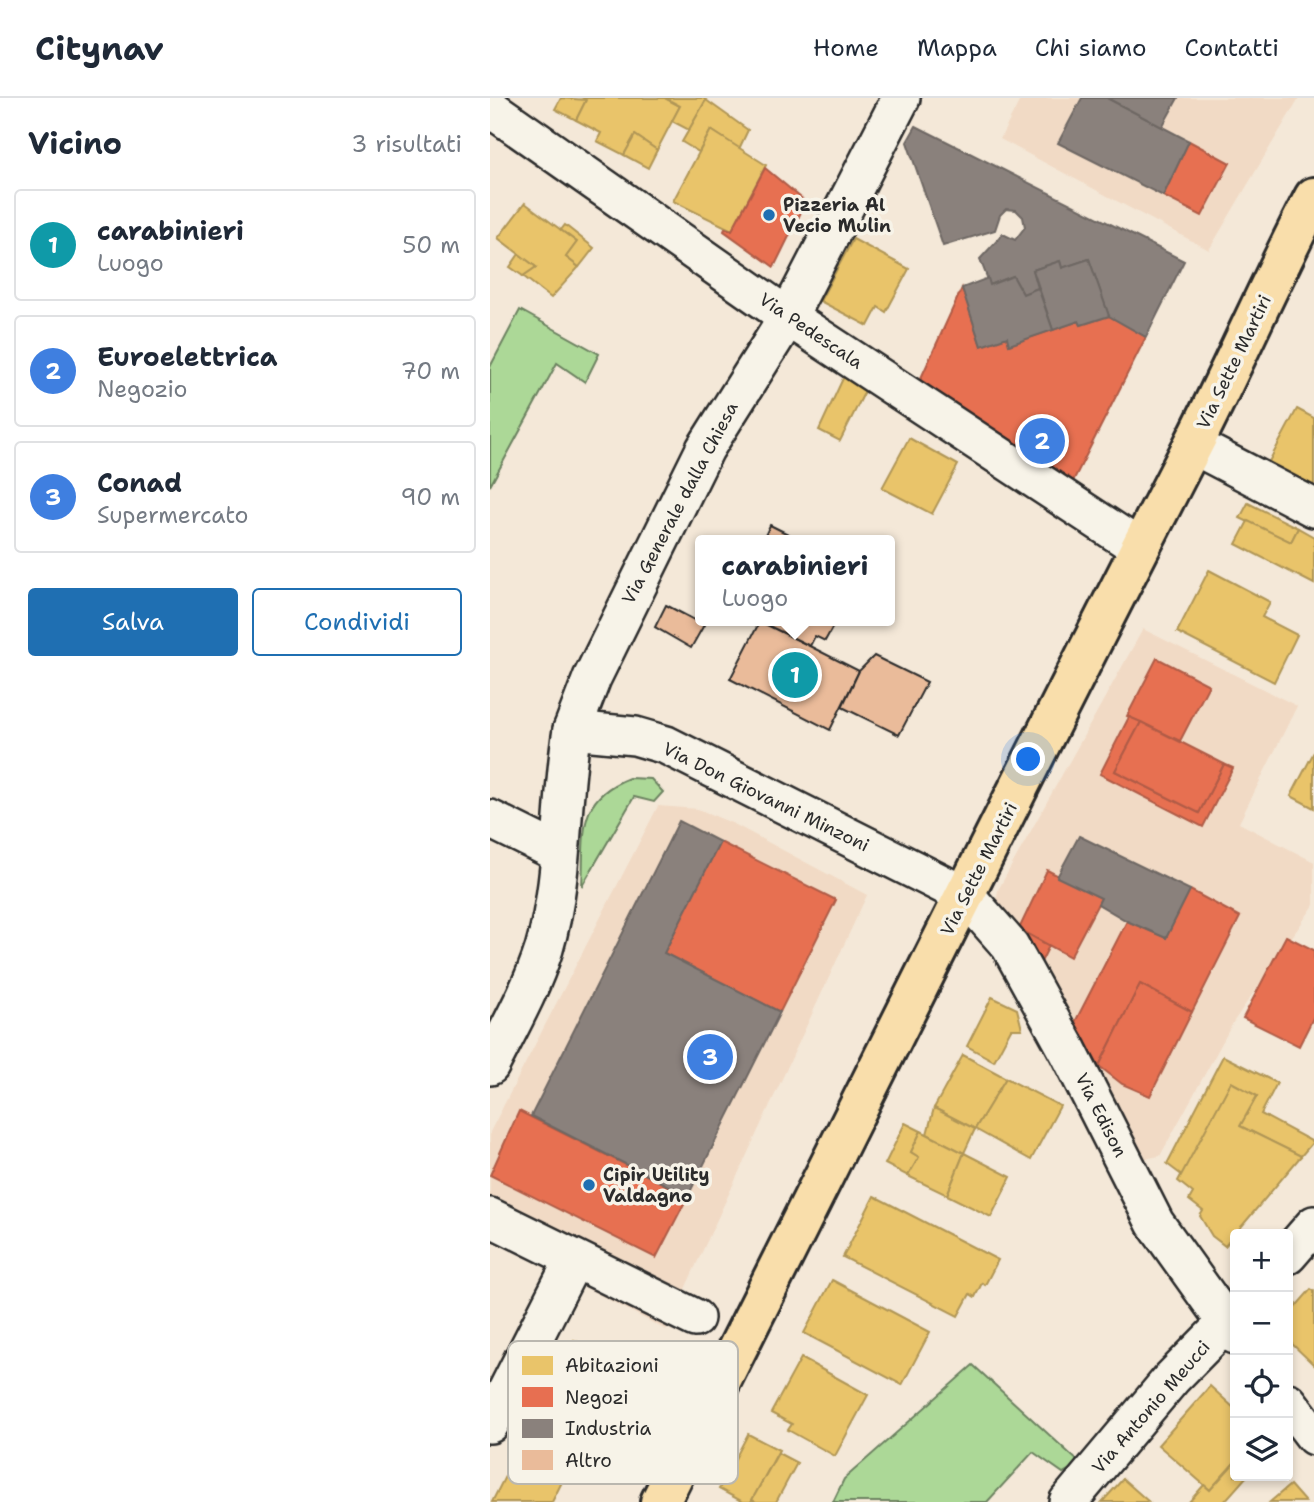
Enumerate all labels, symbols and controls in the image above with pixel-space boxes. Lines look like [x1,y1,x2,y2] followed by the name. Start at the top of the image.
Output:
[35,26,164,71] text: Citynav
[813,32,879,64] text: Home
[917,32,997,64] text: Mappa
[1035,32,1147,64] text: Chi siamo
[1185,32,1279,64] text: Contatti
[28,123,122,164] text: Vicino
[351,129,462,159] text: 3 risultati
[783,193,891,238] place label: Pizzeria Al Vecio Mulin
[761,207,777,223] marker: Pizzeria Al Vecio Mulin
[97,213,244,248] text: carabinieri
[48,230,58,260] text: 1
[402,230,460,260] text: 50 m
[97,248,164,278] text: Luogo
[754,287,868,375] street label: Via Pedescala
[1191,291,1277,433] street label: Via Sette Martiri
[97,339,278,374] text: Euroelettrica
[45,356,61,386] text: 2
[401,356,460,386] text: 70 m
[97,374,188,404] text: Negozio
[616,398,744,608] street label: Via Generale dalla Chiesa
[1019,415,1065,467] pin: 2
[97,465,182,500] text: Conad
[45,482,61,512] text: 3
[400,482,460,512] text: 90 m
[97,500,248,530] text: Supermercato
[695,535,895,626] popup
[721,548,869,583] text: carabinieri
[721,583,788,613] text: Luogo
[28,588,238,656] button: Salva
[252,588,462,656] button: Condividi
[772,649,818,701] pin: 1
[659,737,873,857] street label: Via Don Giovanni Minzoni
[1011,742,1045,776] your location
[935,798,1023,940] street label: Via Sette Martiri
[687,1031,733,1083] pin: 3
[1070,1069,1132,1161] street label: Via Edison
[603,1163,710,1208] place label: Cipir Utility Valdagno
[581,1177,597,1193] marker: Cipir Utility Valdagno
[1230,1229,1293,1481] map controls
[1230,1229,1293,1292] button: +
[1230,1292,1293,1355] button: −
[1087,1335,1215,1479] street label: Via Antonio Meucci
[508,1341,738,1484] legend
[565,1353,659,1378] text: Abitazioni
[1230,1355,1293,1418] button: locate
[565,1385,629,1410] text: Negozi
[565,1416,652,1441] text: Industria
[1230,1418,1293,1481] button: layers
[565,1448,612,1473] text: Altro

